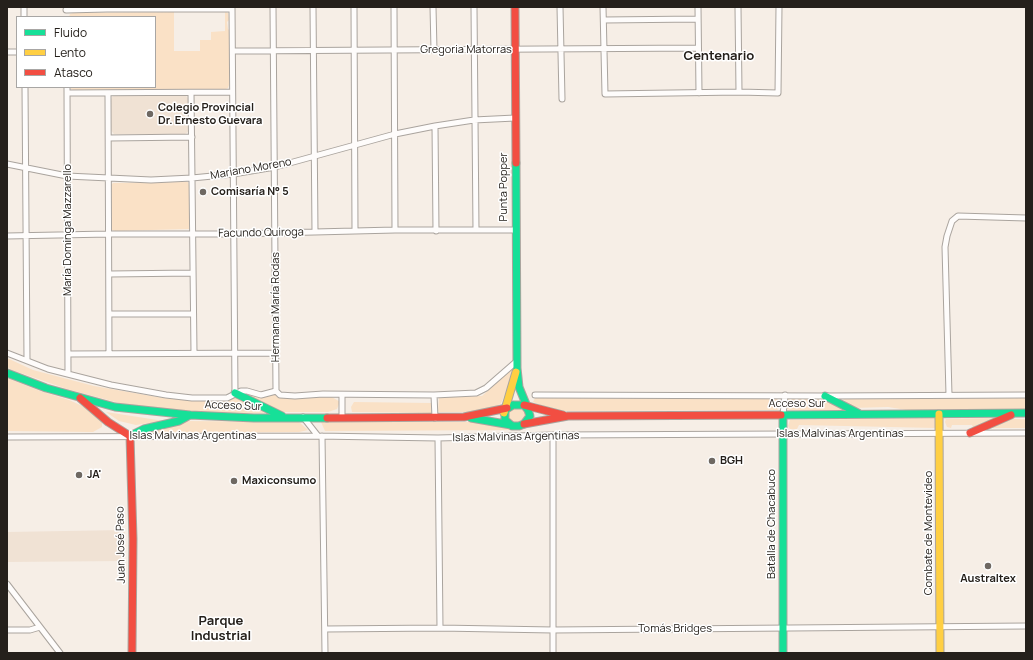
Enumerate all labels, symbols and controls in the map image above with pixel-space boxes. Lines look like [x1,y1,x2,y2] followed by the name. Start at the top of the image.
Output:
[16,16,156,88] legend
[54,24,87,41] text: Fluido
[420,43,512,57] street label: Gregoria Matorras
[54,44,86,61] text: Lento
[684,48,754,64] district label: Centenario
[54,64,93,81] text: Atasco
[158,101,262,127] place label: Colegio Provincial Dr. Ernesto Guevara
[145,109,155,119] marker: Colegio Provincial Dr. Ernesto Guevara
[497,153,511,221] street label: Punta Popper
[209,155,293,183] street label: Mariano Moreno
[61,164,75,296] street label: María Dominga Mazzarello
[211,185,289,199] place label: Comisaría N° 5
[198,187,208,197] marker: Comisaría N° 5
[218,226,304,240] street label: Facundo Quiroga
[269,252,283,362] street label: Hermana María Rodas
[768,397,826,411] street label: Acceso Sur
[204,398,262,414] street label: Acceso Sur
[776,427,904,441] street label: Islas Malvinas Argentinas
[129,429,257,443] street label: Islas Malvinas Argentinas
[452,429,580,445] street label: Islas Malvinas Argentinas
[720,454,743,468] place label: BGH
[707,456,717,466] marker: BGH
[87,468,101,482] place label: JA'
[765,469,779,579] street label: Batalla de Chacabuco
[74,470,84,480] marker: JA'
[922,471,936,595] street label: Combate de Montevideo
[242,474,316,488] place label: Maxiconsumo
[229,476,239,486] marker: Maxiconsumo
[114,506,128,584] street label: Juan José Paso
[983,561,993,571] marker: Australtex
[960,572,1016,586] place label: Australtex
[191,613,251,644] district label: Parque Industrial
[638,622,712,636] street label: Tomás Bridges

